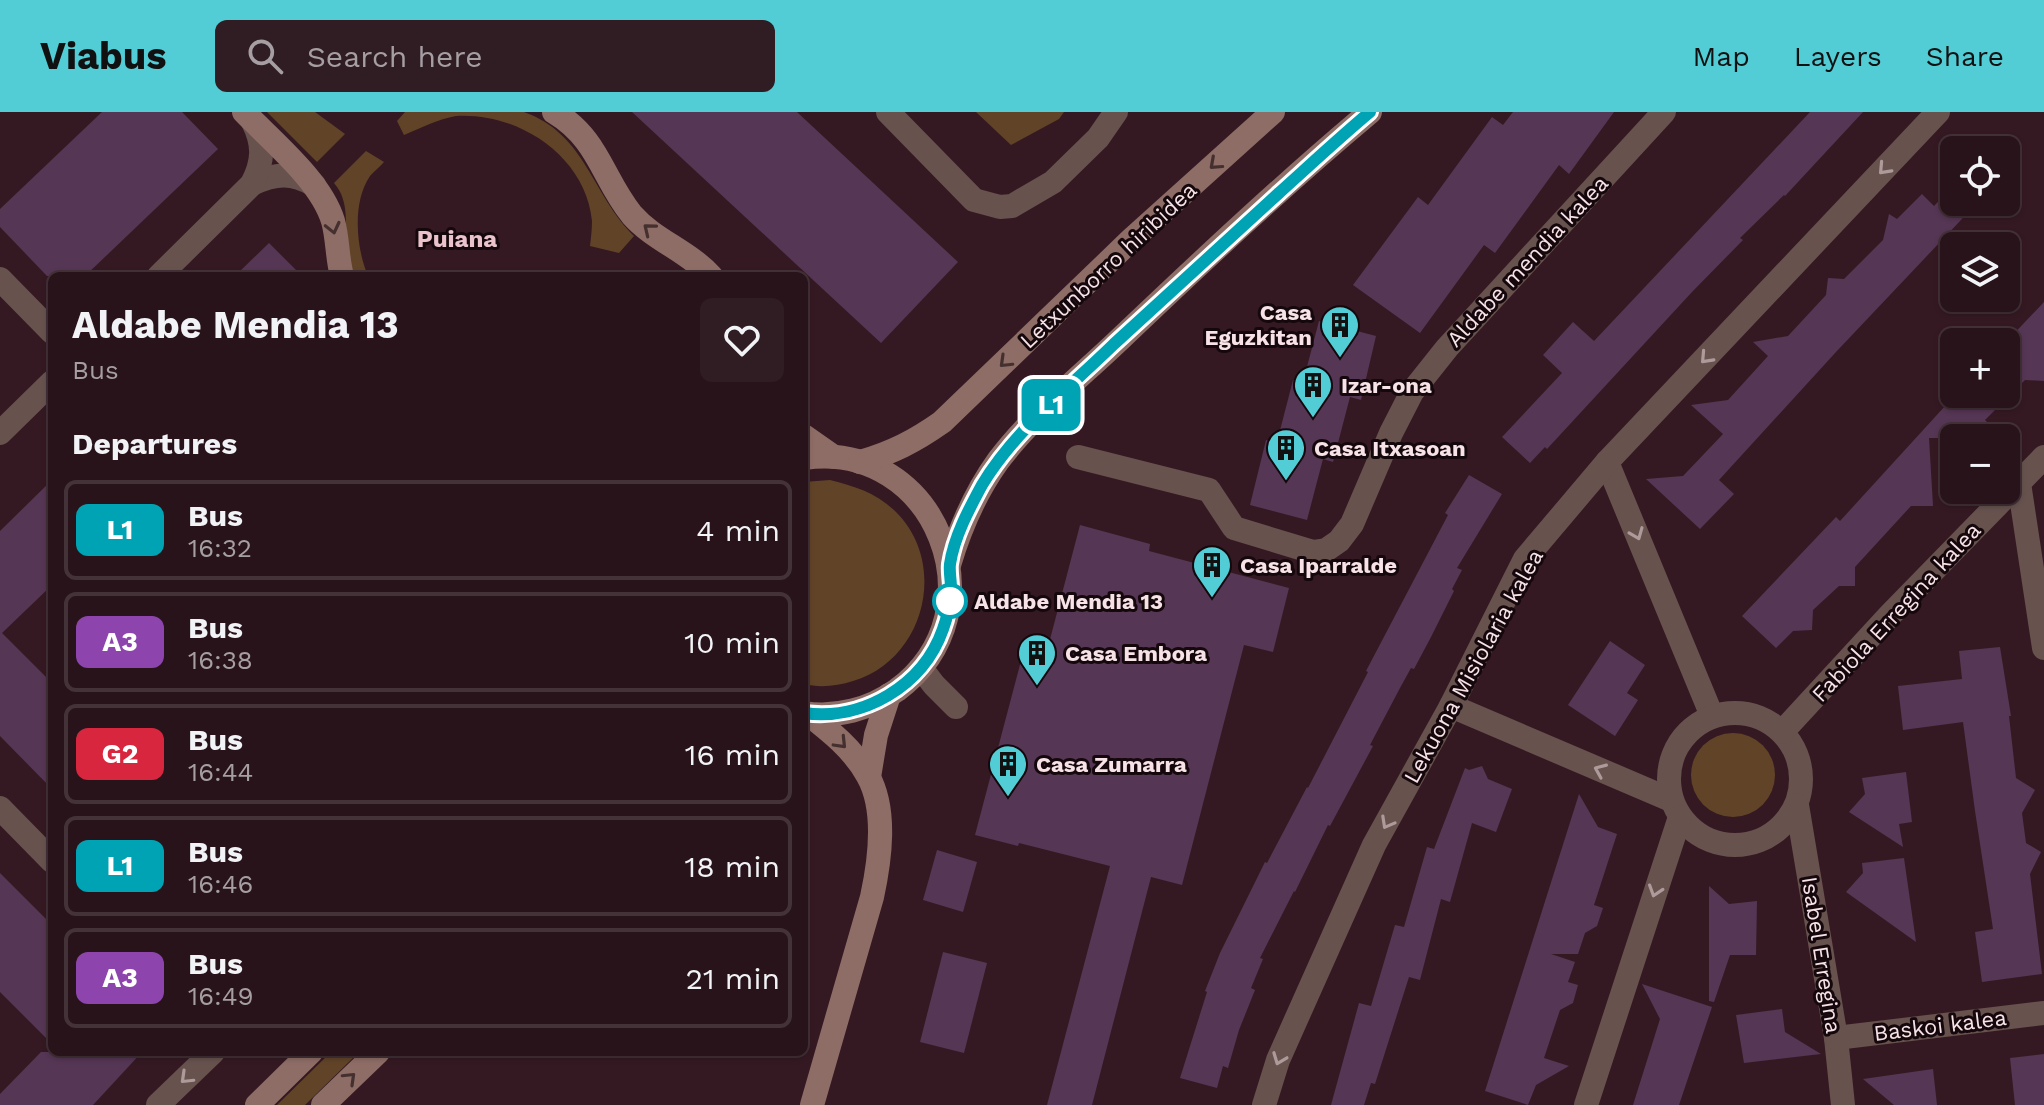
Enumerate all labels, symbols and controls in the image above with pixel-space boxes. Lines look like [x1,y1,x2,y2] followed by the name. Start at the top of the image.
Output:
[215,20,775,92] search box
[40,34,167,78] text: Viabus
[243,34,287,78] icon: search
[307,39,482,74] text: Search here
[1693,40,1750,73] text: Map
[1794,40,1882,73] text: Layers
[1926,40,2004,73] text: Share
[1940,136,2020,504] map controls
[1940,136,2020,216] button: locate
[1209,155,1224,169] one-way arrow
[1879,160,1893,174] one-way arrow
[1442,171,1613,352] street label: Aldabe mendia kalea
[1015,177,1202,353] street label: Letxunborro hiribidea
[324,221,341,235] one-way arrow
[644,224,658,239] one-way arrow
[417,225,497,253] district label: Puiana
[1940,232,2020,312] button: layers
[700,298,784,382] button: heart
[1205,300,1312,350] place label: Casa Eguzkitan
[72,303,399,347] text: Aldabe Mendia 13
[1319,304,1361,359] building icon: Casa Eguzkitan
[1940,328,2020,408] button: +
[1700,349,1715,363] one-way arrow
[1000,353,1014,367] one-way arrow
[72,355,119,385] text: Bus
[1292,364,1334,419] building icon: Izar-ona
[1341,373,1432,398] place label: Izar-ona
[1015,379,1087,431] line badge: L1
[1038,388,1064,421] text: L1
[1940,424,2020,504] button: −
[72,426,237,461] text: Departures
[1265,427,1307,482] building icon: Casa Itxasoan
[1314,436,1466,461] place label: Casa Itxasoan
[188,498,243,533] text: Bus
[107,513,133,546] text: L1
[696,513,780,548] text: 4 min
[1807,518,1986,707] street label: Fabiola Erregina kalea
[1627,526,1643,540] one-way arrow
[188,533,252,563] text: 16:32
[1191,544,1233,599] building icon: Casa Iparralde
[1399,545,1548,787] street label: Lekuona Misiolaria kalea
[1240,553,1397,578] place label: Casa Iparralde
[933,584,967,618] marker: Aldabe Mendia 13
[974,589,1163,614] place label: Aldabe Mendia 13
[188,610,243,645] text: Bus
[102,625,138,658] text: A3
[684,625,780,660] text: 10 min
[1016,632,1058,687] building icon: Casa Embora
[1065,641,1207,666] place label: Casa Embora
[188,645,253,675] text: 16:38
[188,722,243,757] text: Bus
[832,734,847,748] one-way arrow
[102,737,138,770] text: G2
[685,737,780,772] text: 16 min
[987,743,1029,798] building icon: Casa Zumarra
[1036,752,1187,777] place label: Casa Zumarra
[188,757,253,787] text: 16:44
[1593,763,1608,779] one-way arrow
[1381,814,1397,828] one-way arrow
[188,834,243,869] text: Bus
[107,849,133,882] text: L1
[684,849,780,884] text: 18 min
[188,869,253,899] text: 16:46
[1797,875,1846,1035] street label: Isabel Erregina
[1649,883,1665,897] one-way arrow
[188,946,243,981] text: Bus
[102,961,138,994] text: A3
[685,961,780,996] text: 21 min
[188,981,254,1011] text: 16:49
[1872,1005,2008,1046] street label: Baskoi kalea
[1272,1051,1289,1065] one-way arrow
[181,1069,195,1084] one-way arrow
[341,1073,355,1088] one-way arrow

